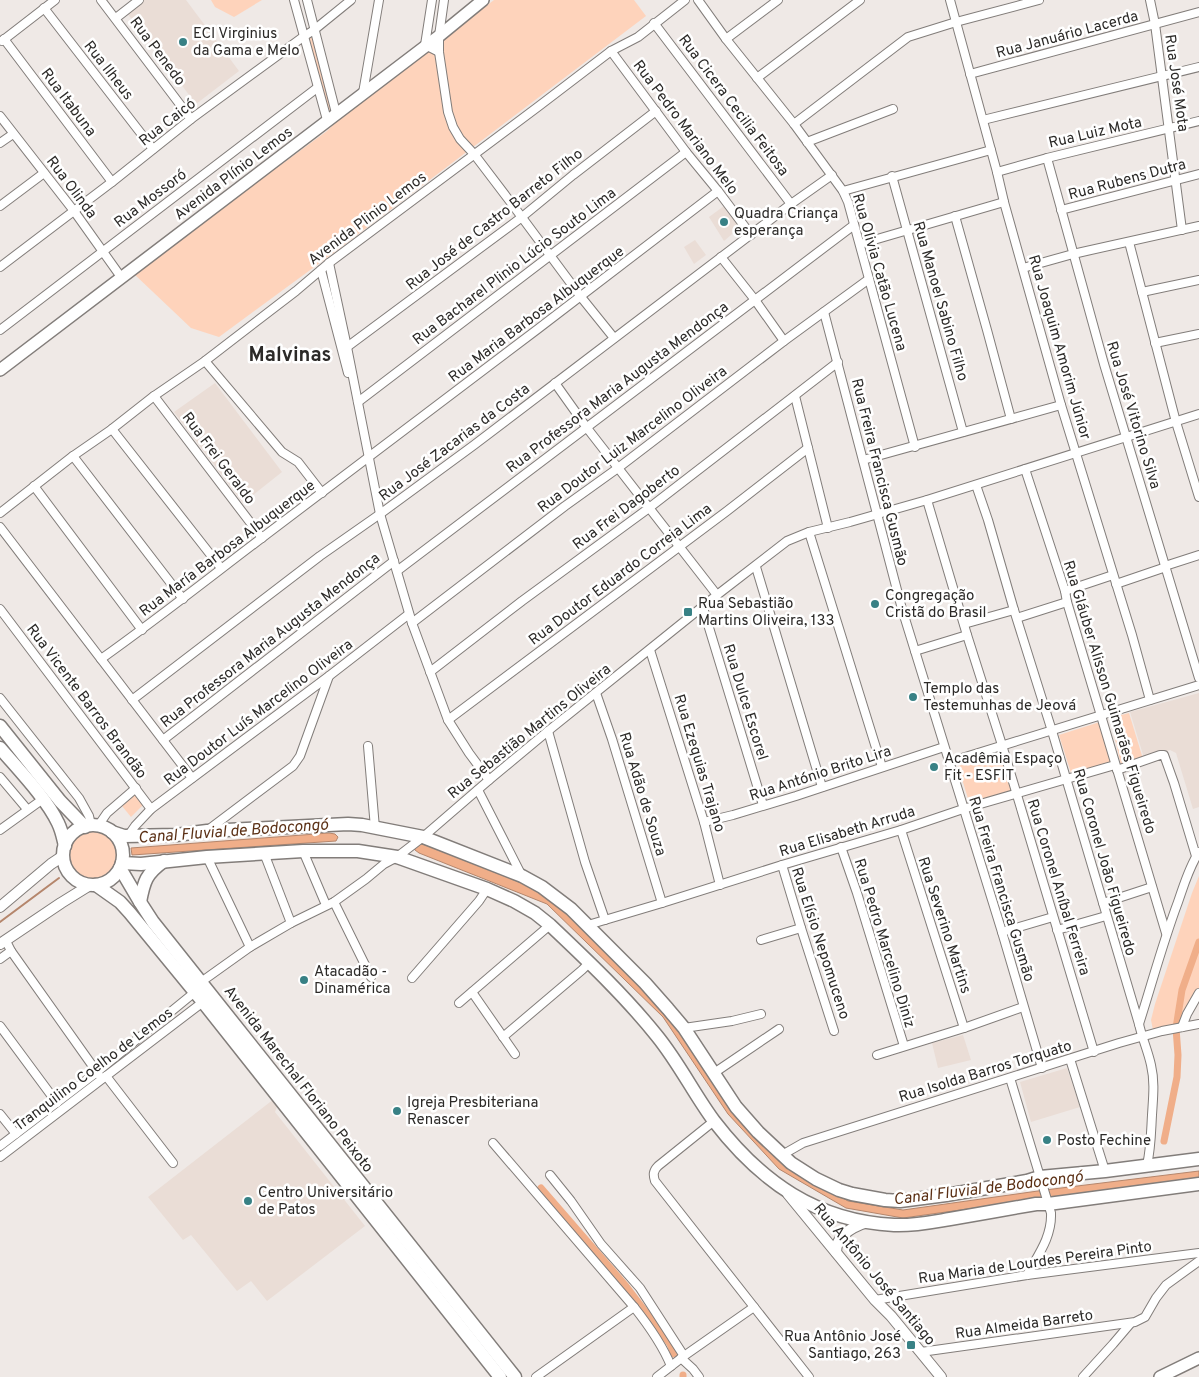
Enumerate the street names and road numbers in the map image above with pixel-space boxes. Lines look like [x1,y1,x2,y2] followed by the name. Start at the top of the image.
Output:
[994,7,1141,64] street label: Rua Januário Lacerda
[125,14,189,90] street label: Rua Penedo
[673,31,792,180] street label: Rua Cicera Cecilia Feitosa
[1159,33,1192,133] street label: Rua José Mota
[79,37,137,104] street label: Rua Ilheus
[628,57,742,199] street label: Rua Pedro Mariano Melo
[36,65,100,141] street label: Rua Itabuna
[136,95,200,151] street label: Rua Caicó
[1047,113,1144,153] street label: Rua Luiz Mota
[171,123,297,225] street label: Avenida Plínio Lemos
[403,145,587,295] street label: Rua José de Castro Barreto Filho
[41,153,100,223] street label: Rua Olinda
[1066,156,1188,205] street label: Rua Rubens Dutra
[111,166,191,233] street label: Rua Mossoró
[305,168,431,270] street label: Avenida Plinio Lemos
[409,184,620,350] street label: Rua Bacharel Plinio Lúcio Souto Lima
[847,191,910,353] street label: Rua Olivia Catão Lucena
[908,219,971,383] street label: Rua Manoel Sabino Filho
[445,243,629,388] street label: Rua Maria Barbosa Albuquerque
[1023,253,1094,442] street label: Rua Joaquim Amorim Júnior
[503,298,733,478] street label: Rua Professora Maria Augusta Mendonça
[1101,339,1164,492] street label: Rua José Vitorino Silva
[534,363,731,518] street label: Rua Doutor Luiz Marcelino Oliveira
[846,377,911,568] street label: Rua Freira Francisca Gusmão
[376,380,534,506] street label: Rua José Zacarias da Costa
[177,409,259,509] street label: Rua Frei Geraldo
[569,462,684,555] street label: Rua Frei Dagoberto
[136,477,320,622] street label: Rua María Barbosa Albuquerque
[526,500,716,650] street label: Rua Doutor Eduardo Correia Lima
[157,550,385,733] street label: Rua Professora Maria Augusta Mendonça
[1058,558,1159,836] street label: Rua Gláuber Alisson Guimarães Figueiredo
[21,621,150,783] street label: Rua Vicente Barros Brandão
[161,636,357,791] street label: Rua Doutor Luís Marcelino Oliveira
[718,642,771,763] street label: Rua Dulce Escorel
[445,660,615,804] street label: Rua Sebastião Martins Oliveira
[669,692,729,835] street label: Rua Ezequias Trajano
[614,730,669,859] street label: Rua Adão de Souza
[747,743,894,806] street label: Rua António Brito Lira
[1068,767,1139,958] street label: Rua Coronel João Figueiredo
[963,795,1038,984] street label: Rua Freira Francisca Gusmão
[1022,797,1093,978] street label: Rua Coronel Aníbal Ferreira
[777,803,918,862] street label: Rua Elisabeth Arruda
[913,855,975,996] street label: Rua Severino Martins
[849,856,918,1031] street label: Rua Pedro Marcelino Diniz
[786,865,853,1022] street label: Rua Elísio Nepomuceno
[219,983,377,1177] street label: Avenida Marechal Floriano Peixoto
[11,1004,177,1136] street label: Tranquilino Coelho de Lemos
[897,1037,1074,1108] street label: Rua Isolda Barros Torquato
[809,1200,939,1350] street label: Rua Antônio José Santiago
[917,1238,1153,1289] street label: Rua Maria de Lourdes Pereira Pinto
[954,1306,1094,1345] street label: Rua Almeida Barreto

